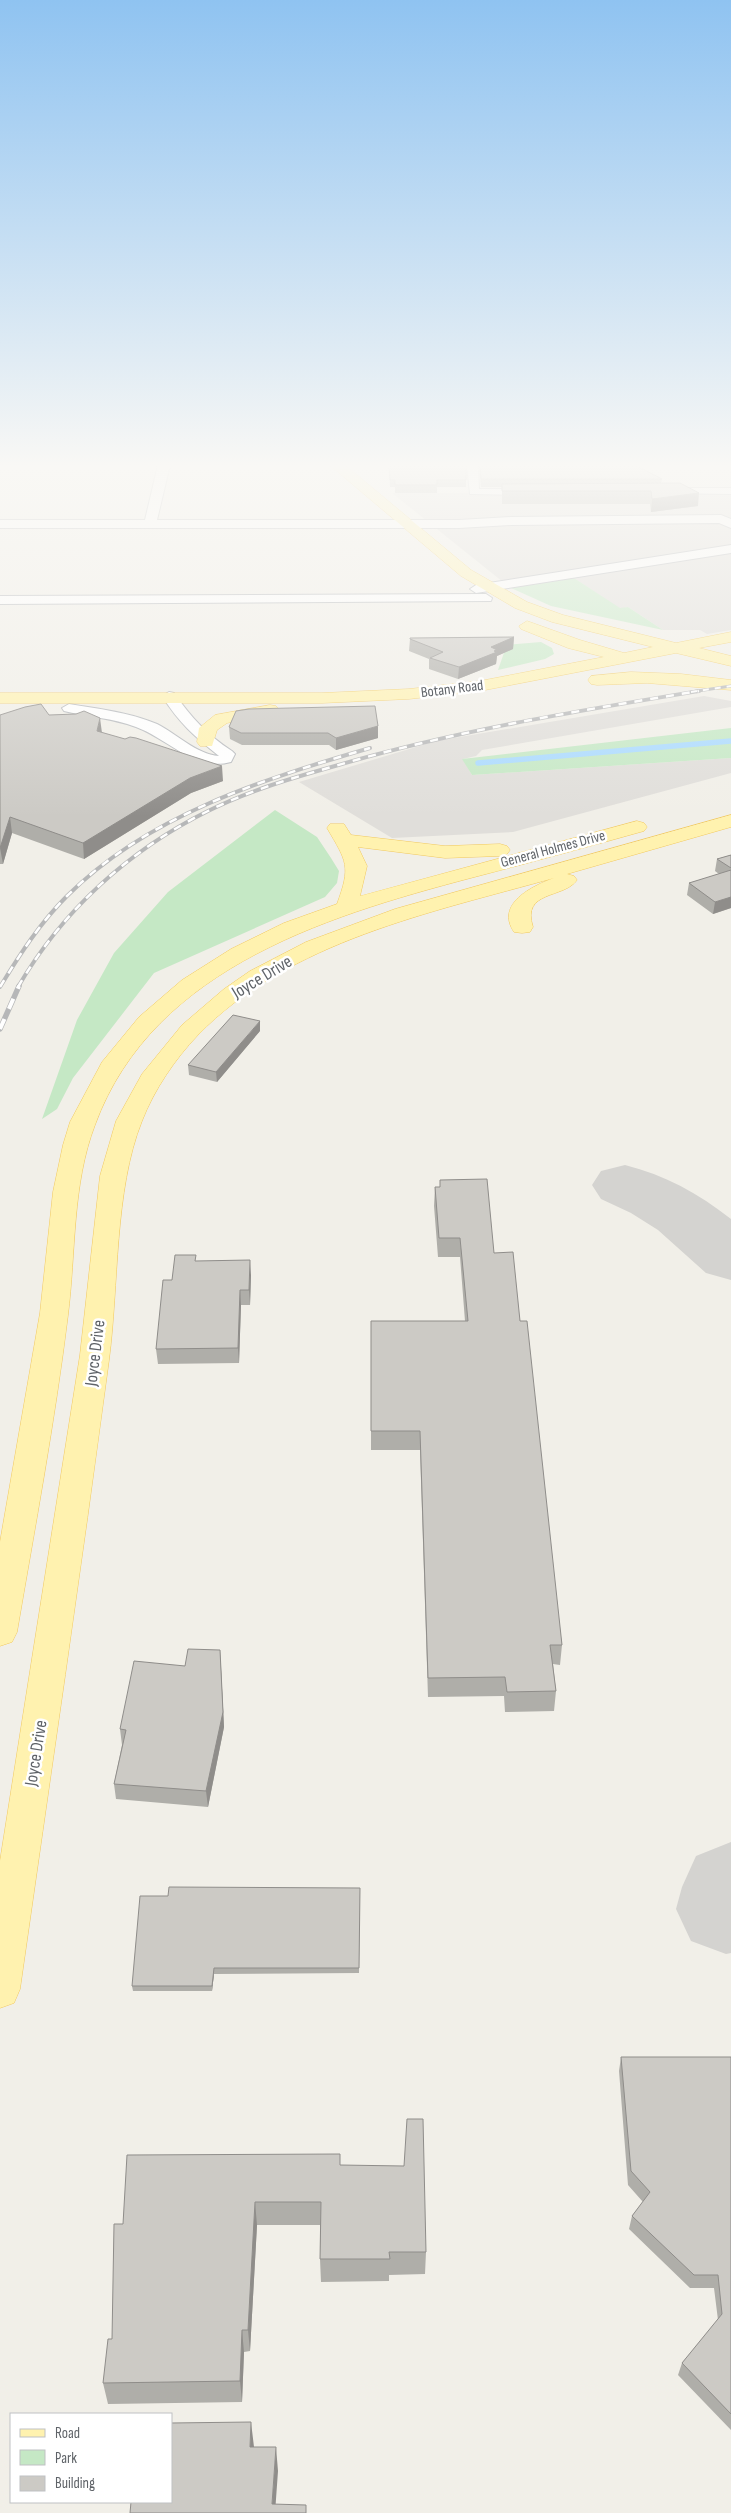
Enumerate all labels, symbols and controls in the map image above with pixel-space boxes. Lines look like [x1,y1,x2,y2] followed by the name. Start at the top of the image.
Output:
[420,676,484,702] street label: Botany Road
[499,826,607,872] street label: General Holmes Drive
[227,951,296,1004] street label: Joyce Drive
[80,1319,109,1388] street label: Joyce Drive
[20,1719,52,1788] street label: Joyce Drive
[10,2413,172,2503] legend
[55,2424,80,2443] text: Road
[55,2449,77,2468] text: Park
[55,2474,95,2493] text: Building

